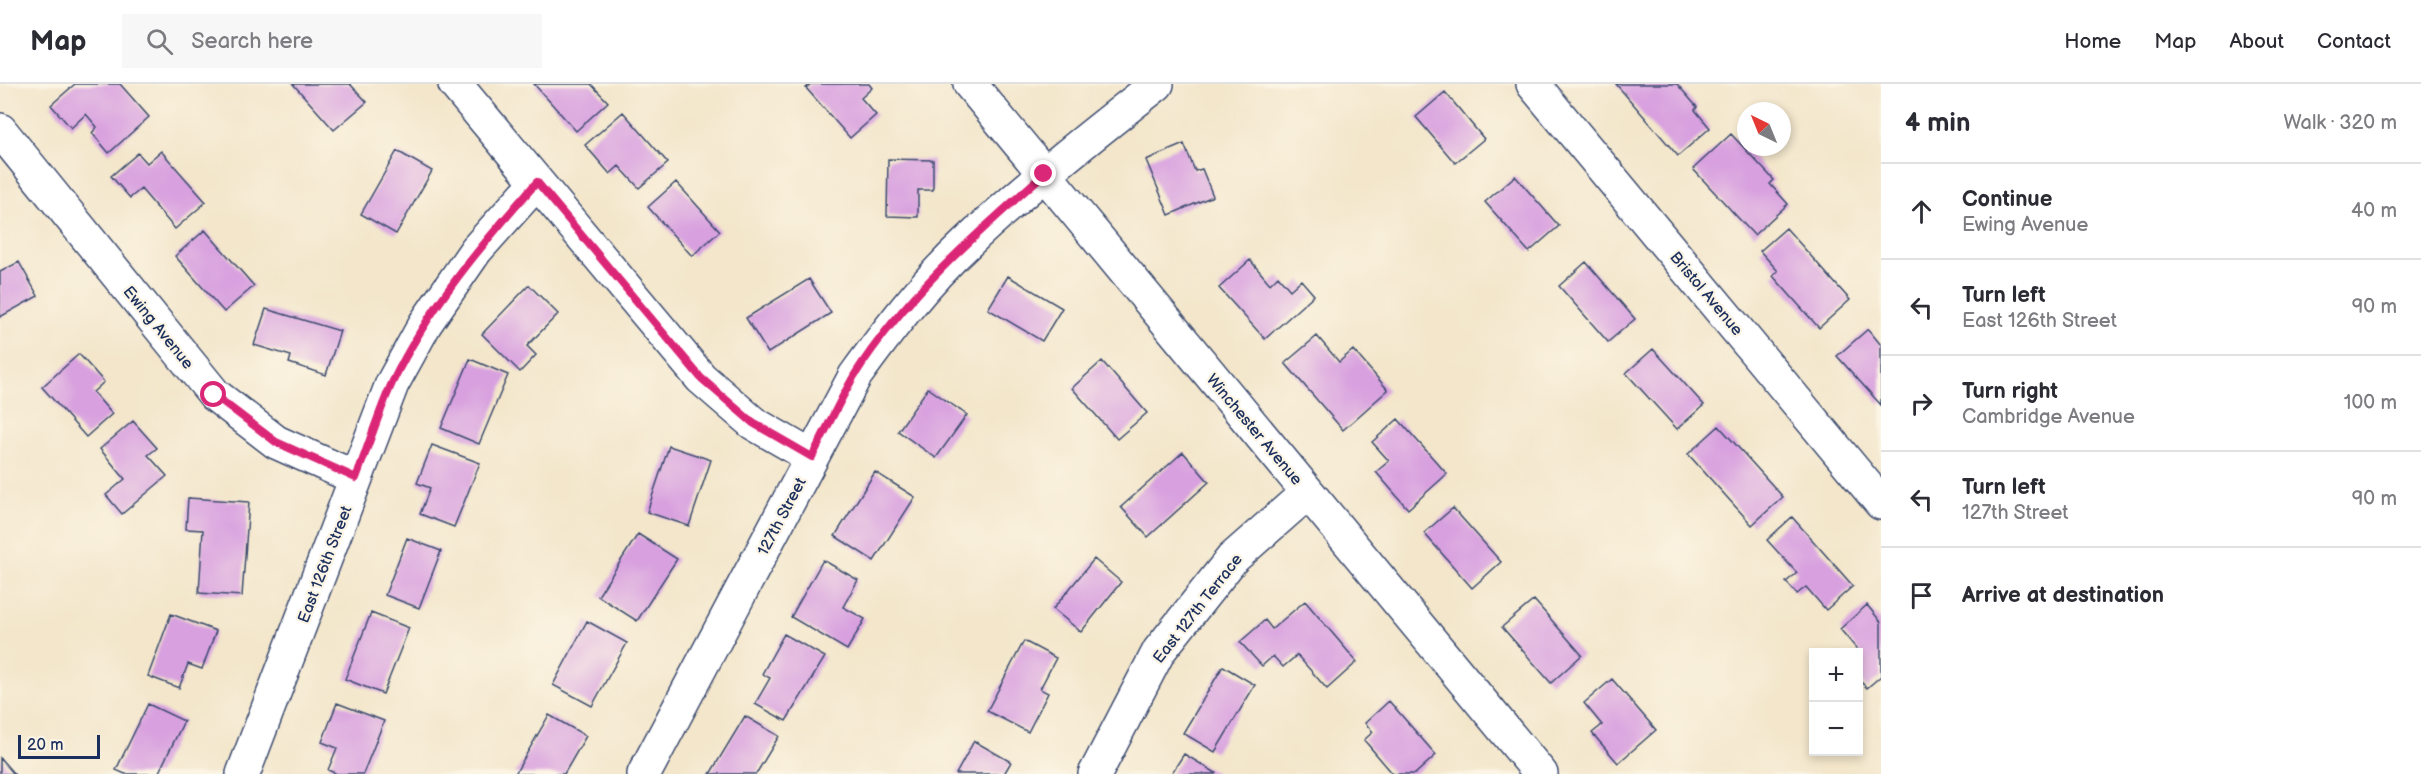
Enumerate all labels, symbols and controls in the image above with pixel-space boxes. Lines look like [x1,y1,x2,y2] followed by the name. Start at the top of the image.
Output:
[122,14,542,68] search box
[30,25,86,58] text: Map
[143,25,176,58] icon: search
[191,28,313,55] text: Search here
[2064,29,2121,54] text: Home
[2154,29,2196,54] text: Map
[2229,29,2284,54] text: About
[2317,29,2391,54] text: Contact
[1737,102,1791,156] north arrow
[1905,108,1970,139] text: 4 min
[2283,111,2397,135] text: Walk · 320 m
[1030,160,1056,186] route end
[1962,186,2052,213] text: Continue
[1905,195,1938,228] icon: ahead
[2351,199,2397,223] text: 40 m
[1962,213,2088,237] text: Ewing Avenue
[1665,248,1747,340] street label: Bristol Avenue
[1962,282,2046,309] text: Turn left
[119,283,197,374] street label: Ewing Avenue
[1905,291,1938,324] icon: left
[2352,295,2397,319] text: 90 m
[1962,309,2117,333] text: East 126th Street
[1202,371,1306,490] street label: Winchester Avenue
[1962,378,2058,405] text: Turn right
[200,381,226,407] route start
[1905,387,1938,420] icon: right
[2344,391,2397,415] text: 100 m
[1962,405,2135,429] text: Cambridge Avenue
[1962,474,2046,501] text: Turn left
[754,475,811,559] street label: 127th Street
[1905,483,1938,516] icon: left
[2352,487,2397,511] text: 90 m
[1962,501,2068,525] text: 127th Street
[294,503,356,626] street label: East 126th Street
[1150,550,1247,667] street label: East 127th Terrace
[1905,579,1938,612] icon: arrive
[1962,582,2164,609] text: Arrive at destination
[1809,648,1863,756] map controls
[1809,648,1863,702] button: +
[1809,702,1863,756] button: −
[18,732,100,760] scale bar
[27,736,63,755] text: 20 m

